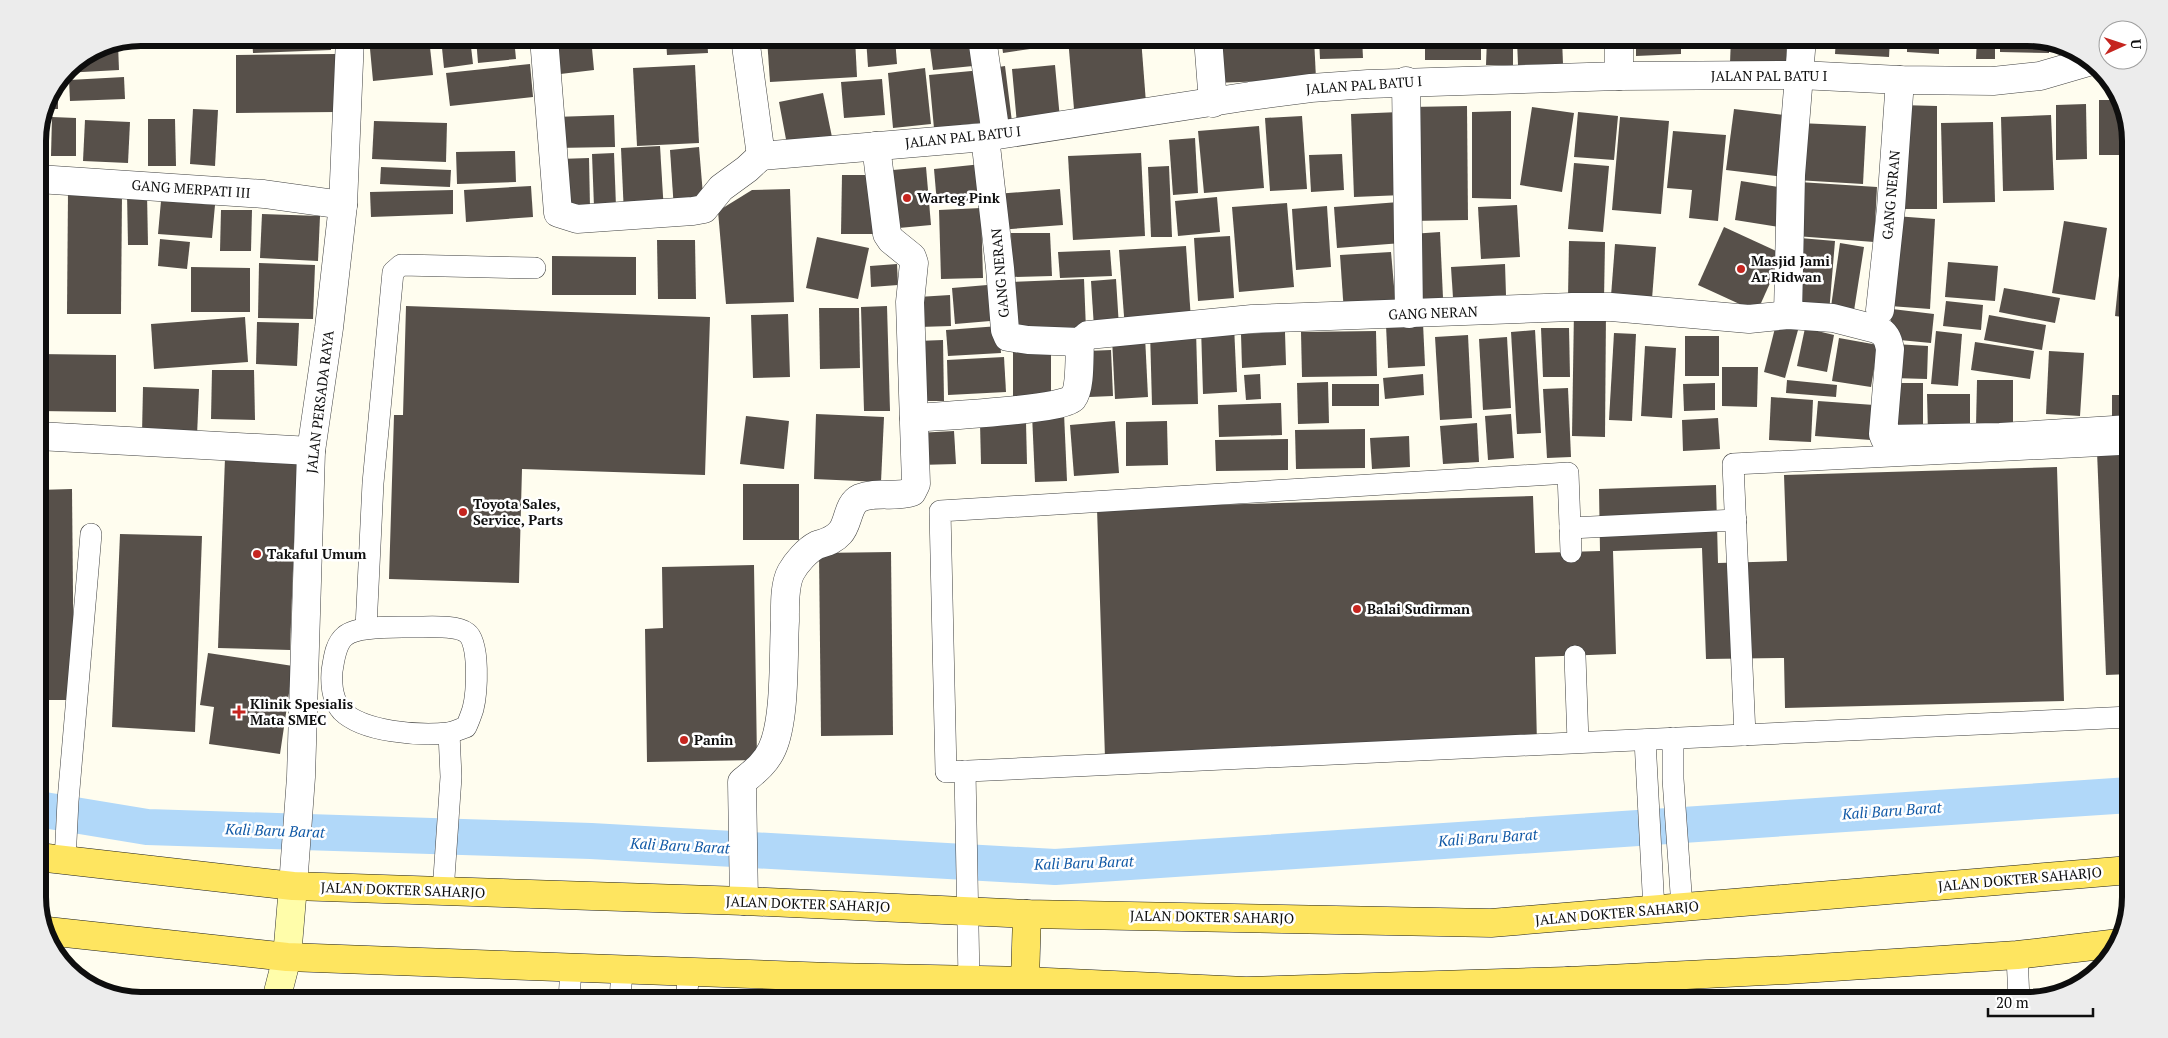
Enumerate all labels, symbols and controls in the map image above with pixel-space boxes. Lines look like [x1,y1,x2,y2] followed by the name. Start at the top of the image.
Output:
[2098,20,2148,70] north arrow
[2127,39,2146,50] text: U
[1711,66,1827,85] street label: JALAN PAL BATU I
[1305,71,1423,98] street label: JALAN PAL BATU I
[904,121,1022,152] street label: JALAN PAL BATU I
[1877,149,1904,240] street label: GANG NERAN
[131,175,251,202] street label: GANG MERPATI III
[917,188,1001,207] place label: Warteg Pink
[901,192,913,204] marker: Warteg Pink
[986,228,1013,319] street label: GANG NERAN
[1751,251,1830,286] place label: Masjid Jami Ar Ridwan
[1735,263,1747,275] marker: Masjid Jami Ar Ridwan
[1388,301,1478,324] street label: GANG NERAN
[301,329,338,475] street label: JALAN PERSADA RAYA
[473,494,563,529] place label: Toyota Sales, Service, Parts
[457,506,469,518] marker: Toyota Sales, Service, Parts
[267,544,367,563] place label: Takaful Umum
[251,548,263,560] marker: Takaful Umum
[1367,599,1470,618] place label: Balai Sudirman
[1351,603,1363,615] marker: Balai Sudirman
[250,694,353,729] place label: Klinik Spesialis Mata SMEC
[232,705,246,719] marker: Klinik Spesialis Mata SMEC
[694,730,733,749] place label: Panin
[678,734,690,746] marker: Panin
[1840,796,1943,824] water label: Kali Baru Barat
[224,818,326,842] water label: Kali Baru Barat
[1436,823,1539,851] water label: Kali Baru Barat
[629,832,731,858] water label: Kali Baru Barat
[1033,850,1135,874] water label: Kali Baru Barat
[1937,862,2103,895] street label: JALAN DOKTER SAHARJO
[320,877,486,902] street label: JALAN DOKTER SAHARJO
[725,891,891,916] street label: JALAN DOKTER SAHARJO
[1534,896,1700,929] street label: JALAN DOKTER SAHARJO
[1130,906,1294,927] street label: JALAN DOKTER SAHARJO
[1988,986,2093,1018] scale bar
[1996,992,2029,1012] text: 20 m

